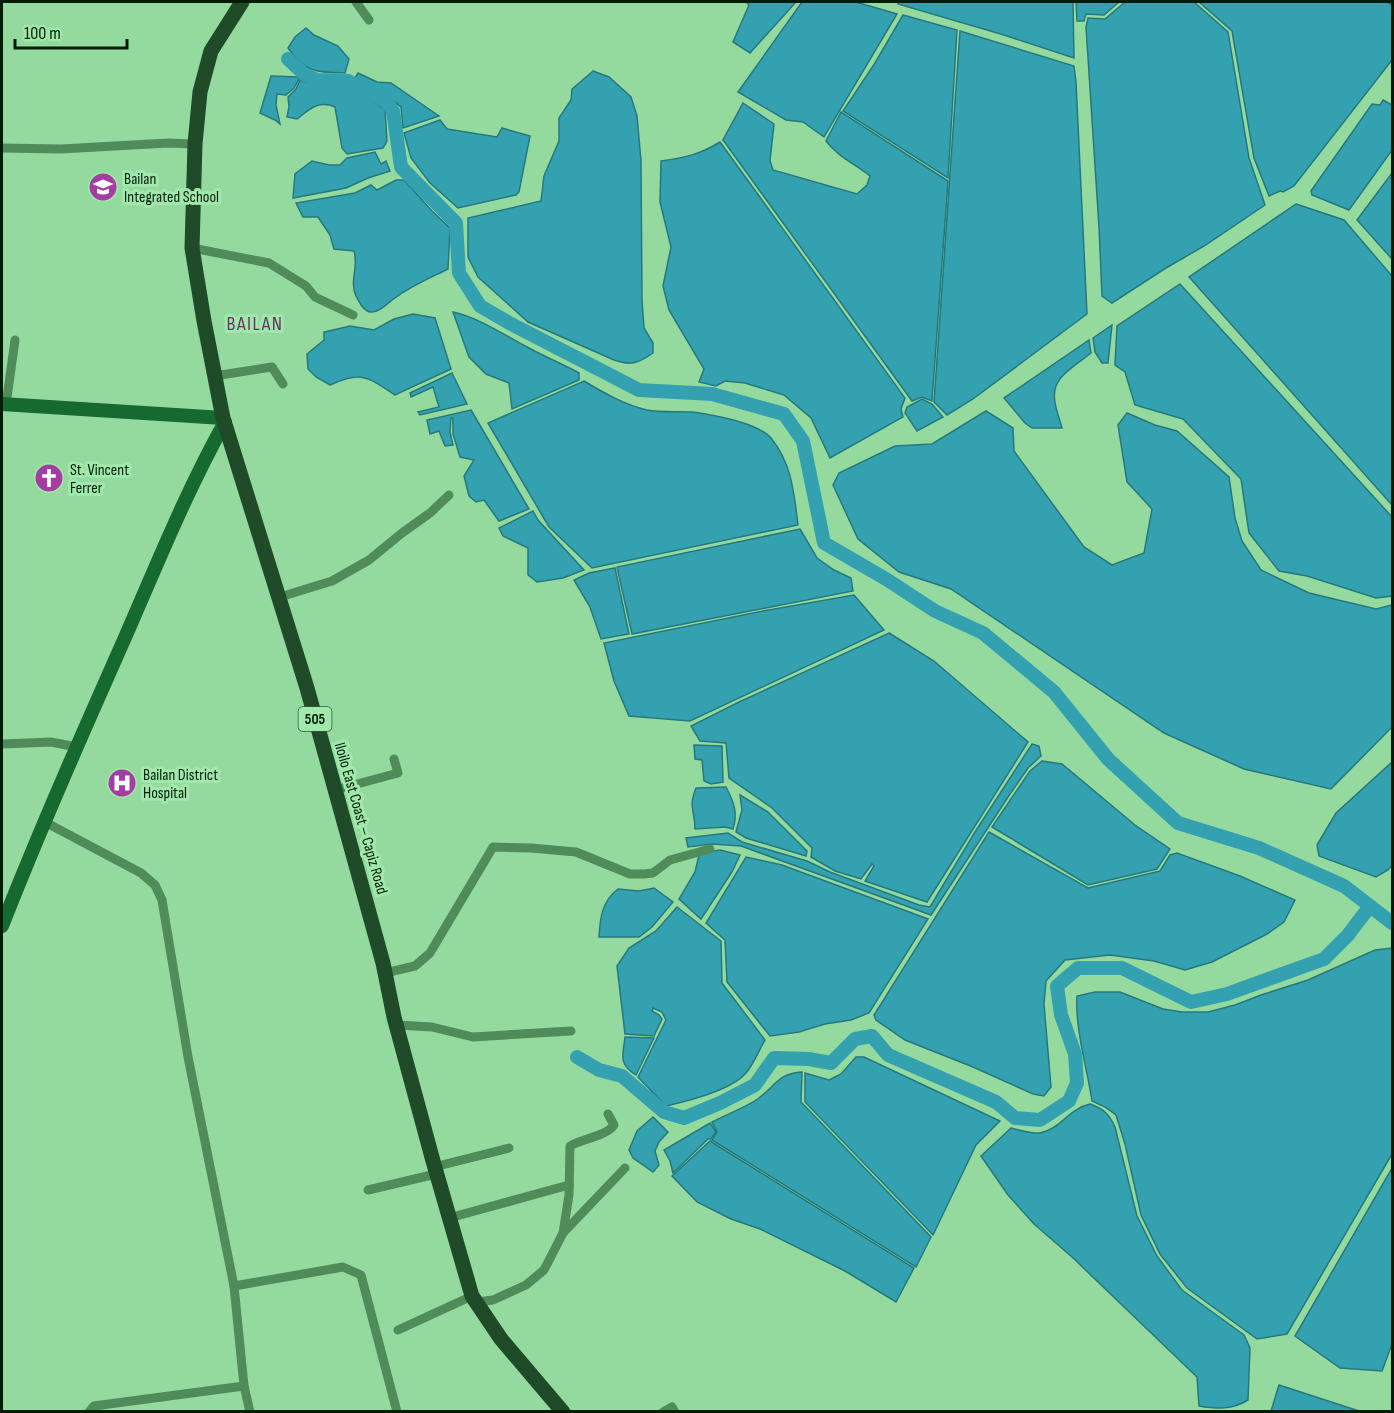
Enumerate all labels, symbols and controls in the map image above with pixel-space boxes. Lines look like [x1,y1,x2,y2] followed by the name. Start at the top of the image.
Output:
[15,12,128,50] scale bar
[24,23,61,44] text: 100 m
[124,170,219,207] place label: Bailan Integrated School
[87,171,119,203] school or university icon: Bailan Integrated School
[227,312,283,336] district label: BAILAN
[70,461,129,498] place label: St. Vincent Ferrer
[33,462,65,494] church icon: St. Vincent Ferrer
[298,707,332,731] road number: 505
[330,740,391,896] street label: Iloilo East Coast – Capiz Road
[143,766,218,803] place label: Bailan District Hospital
[106,767,138,799] hospital icon: Bailan District Hospital

